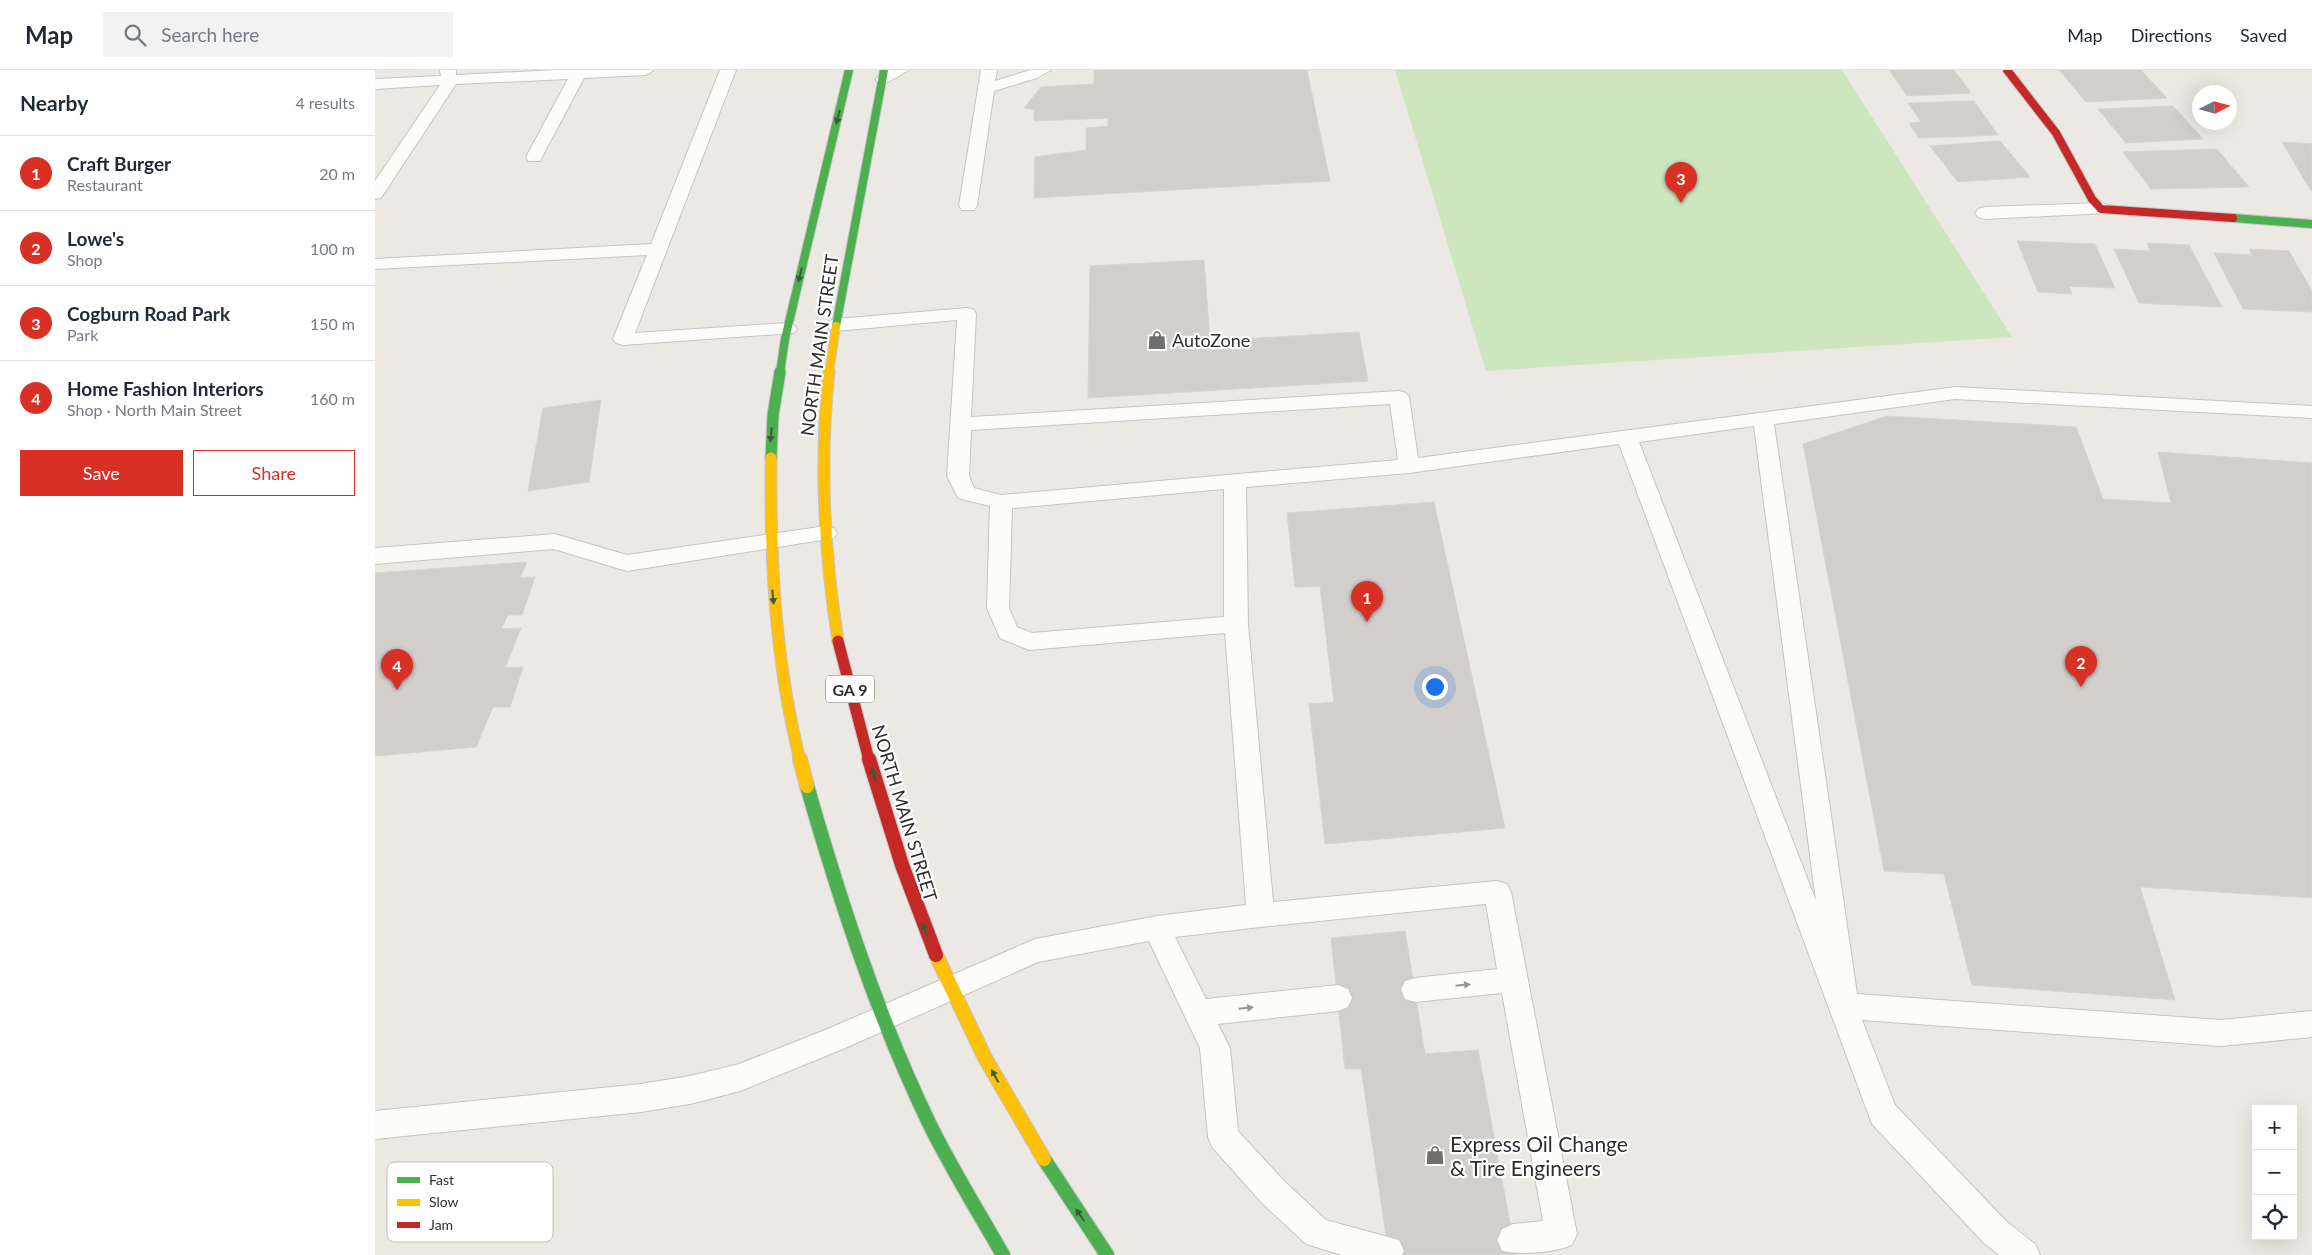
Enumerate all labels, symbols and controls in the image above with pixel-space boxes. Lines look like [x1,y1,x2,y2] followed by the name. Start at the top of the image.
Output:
[103,12,453,57] search box
[25,20,73,49] text: Map
[121,21,149,49] icon: search
[161,23,259,46] text: Search here
[2067,24,2103,46] text: Map
[2131,24,2212,46] text: Directions
[2240,24,2287,46] text: Saved
[2192,85,2237,130] north arrow
[20,90,88,115] text: Nearby
[295,93,355,112] text: 4 results
[834,110,842,125] one-way arrow
[67,152,171,175] text: Craft Burger
[1665,162,1697,203] pin: 3
[31,164,41,183] text: 1
[319,164,355,183] text: 20 m
[67,175,143,194] text: Restaurant
[67,227,124,250] text: Lowe's
[31,239,41,258] text: 2
[310,239,355,258] text: 100 m
[67,250,103,269] text: Shop
[795,252,843,437] street label: NORTH MAIN STREET
[795,268,803,283] one-way arrow
[67,302,230,325] text: Cogburn Road Park
[31,314,41,333] text: 3
[310,314,355,333] text: 150 m
[67,325,98,344] text: Park
[1146,329,1168,351] shop icon: AutoZone
[1172,329,1250,351] place label: AutoZone
[67,377,264,400] text: Home Fashion Interiors
[31,389,41,408] text: 4
[310,389,355,408] text: 160 m
[67,400,242,419] text: Shop · North Main Street
[767,427,775,443] one-way arrow
[20,450,183,496] button: Save
[193,450,355,496] button: Share
[1351,581,1383,622] pin: 1
[770,590,778,606] one-way arrow
[2065,646,2097,687] pin: 2
[381,649,413,690] pin: 4
[1422,674,1448,700] your location
[826,676,874,702] road number: GA 9
[868,722,942,904] street label: NORTH MAIN STREET
[869,768,877,783] one-way arrow
[921,922,928,937] one-way arrow
[1456,981,1472,989] one-way arrow
[1238,1004,1254,1012] one-way arrow
[991,1069,1000,1083] one-way arrow
[2252,1105,2297,1240] map controls
[2252,1105,2297,1150] button: +
[1450,1131,1628,1180] place label: Express Oil Change & Tire Engineers
[1424,1144,1446,1166] shop icon: Express Oil Change & Tire Engineers
[2252,1150,2297,1195] button: −
[387,1162,553,1242] legend
[429,1171,454,1188] text: Fast
[429,1193,459,1210] text: Slow
[2252,1195,2297,1240] button: locate
[1075,1208,1085,1221] one-way arrow
[429,1216,453,1233] text: Jam

